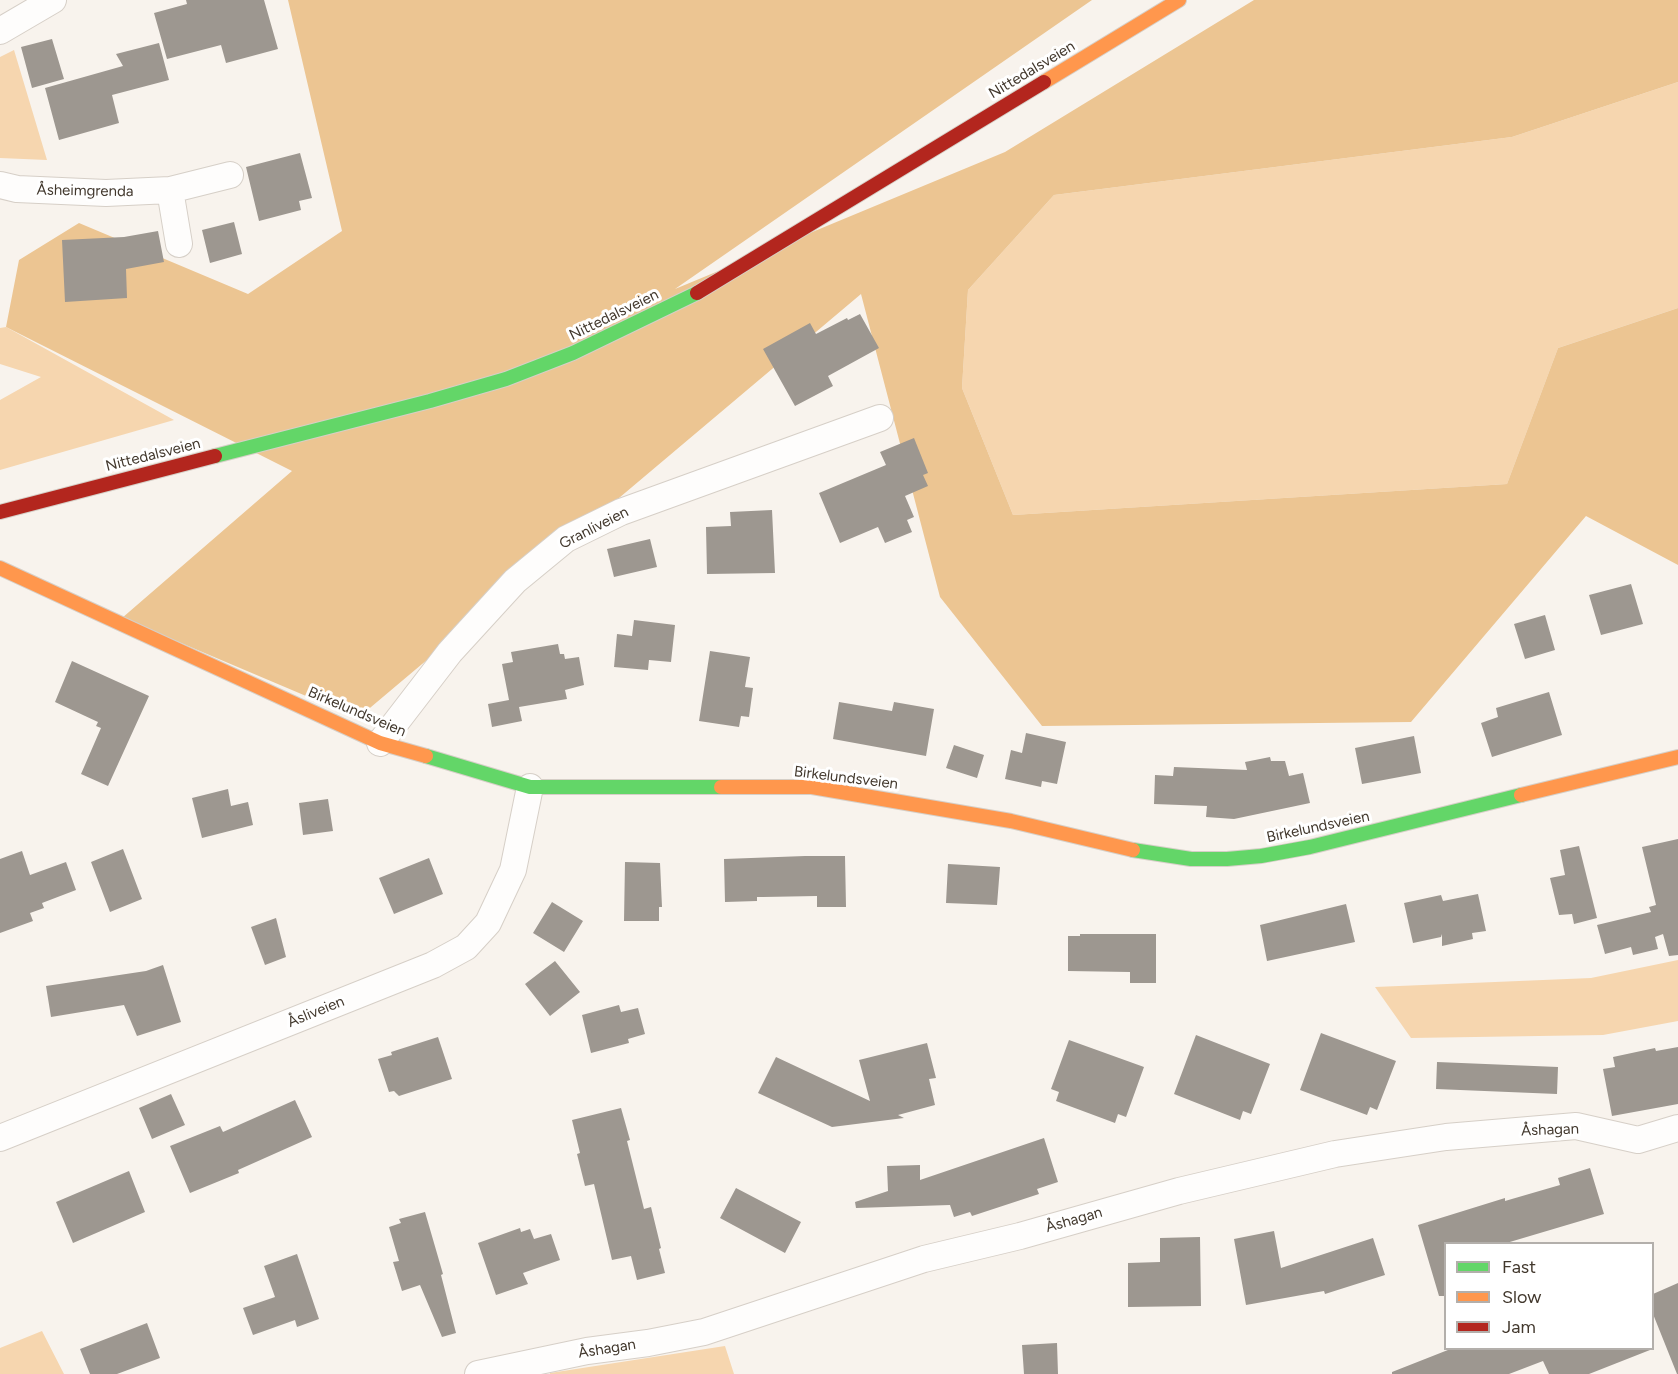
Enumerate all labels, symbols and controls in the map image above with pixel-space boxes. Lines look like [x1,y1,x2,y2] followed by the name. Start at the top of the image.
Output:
[986,37,1078,103] street label: Nittedalsveien
[36,181,134,201] street label: Åsheimgrenda
[566,286,662,344] street label: Nittedalsveien
[104,435,202,475] street label: Nittedalsveien
[556,503,632,553] street label: Granliveien
[305,683,409,741] street label: Birkelundsveien
[793,763,899,793] street label: Birkelundsveien
[1265,807,1371,847] street label: Birkelundsveien
[285,992,347,1032] street label: Åsliveien
[1521,1120,1579,1140] street label: Åshagan
[1044,1203,1104,1237] street label: Åshagan
[1444,1242,1654,1350] legend
[1502,1256,1536,1278] text: Fast
[1502,1286,1541,1308] text: Slow
[1502,1316,1536,1338] text: Jam
[577,1336,637,1362] street label: Åshagan

